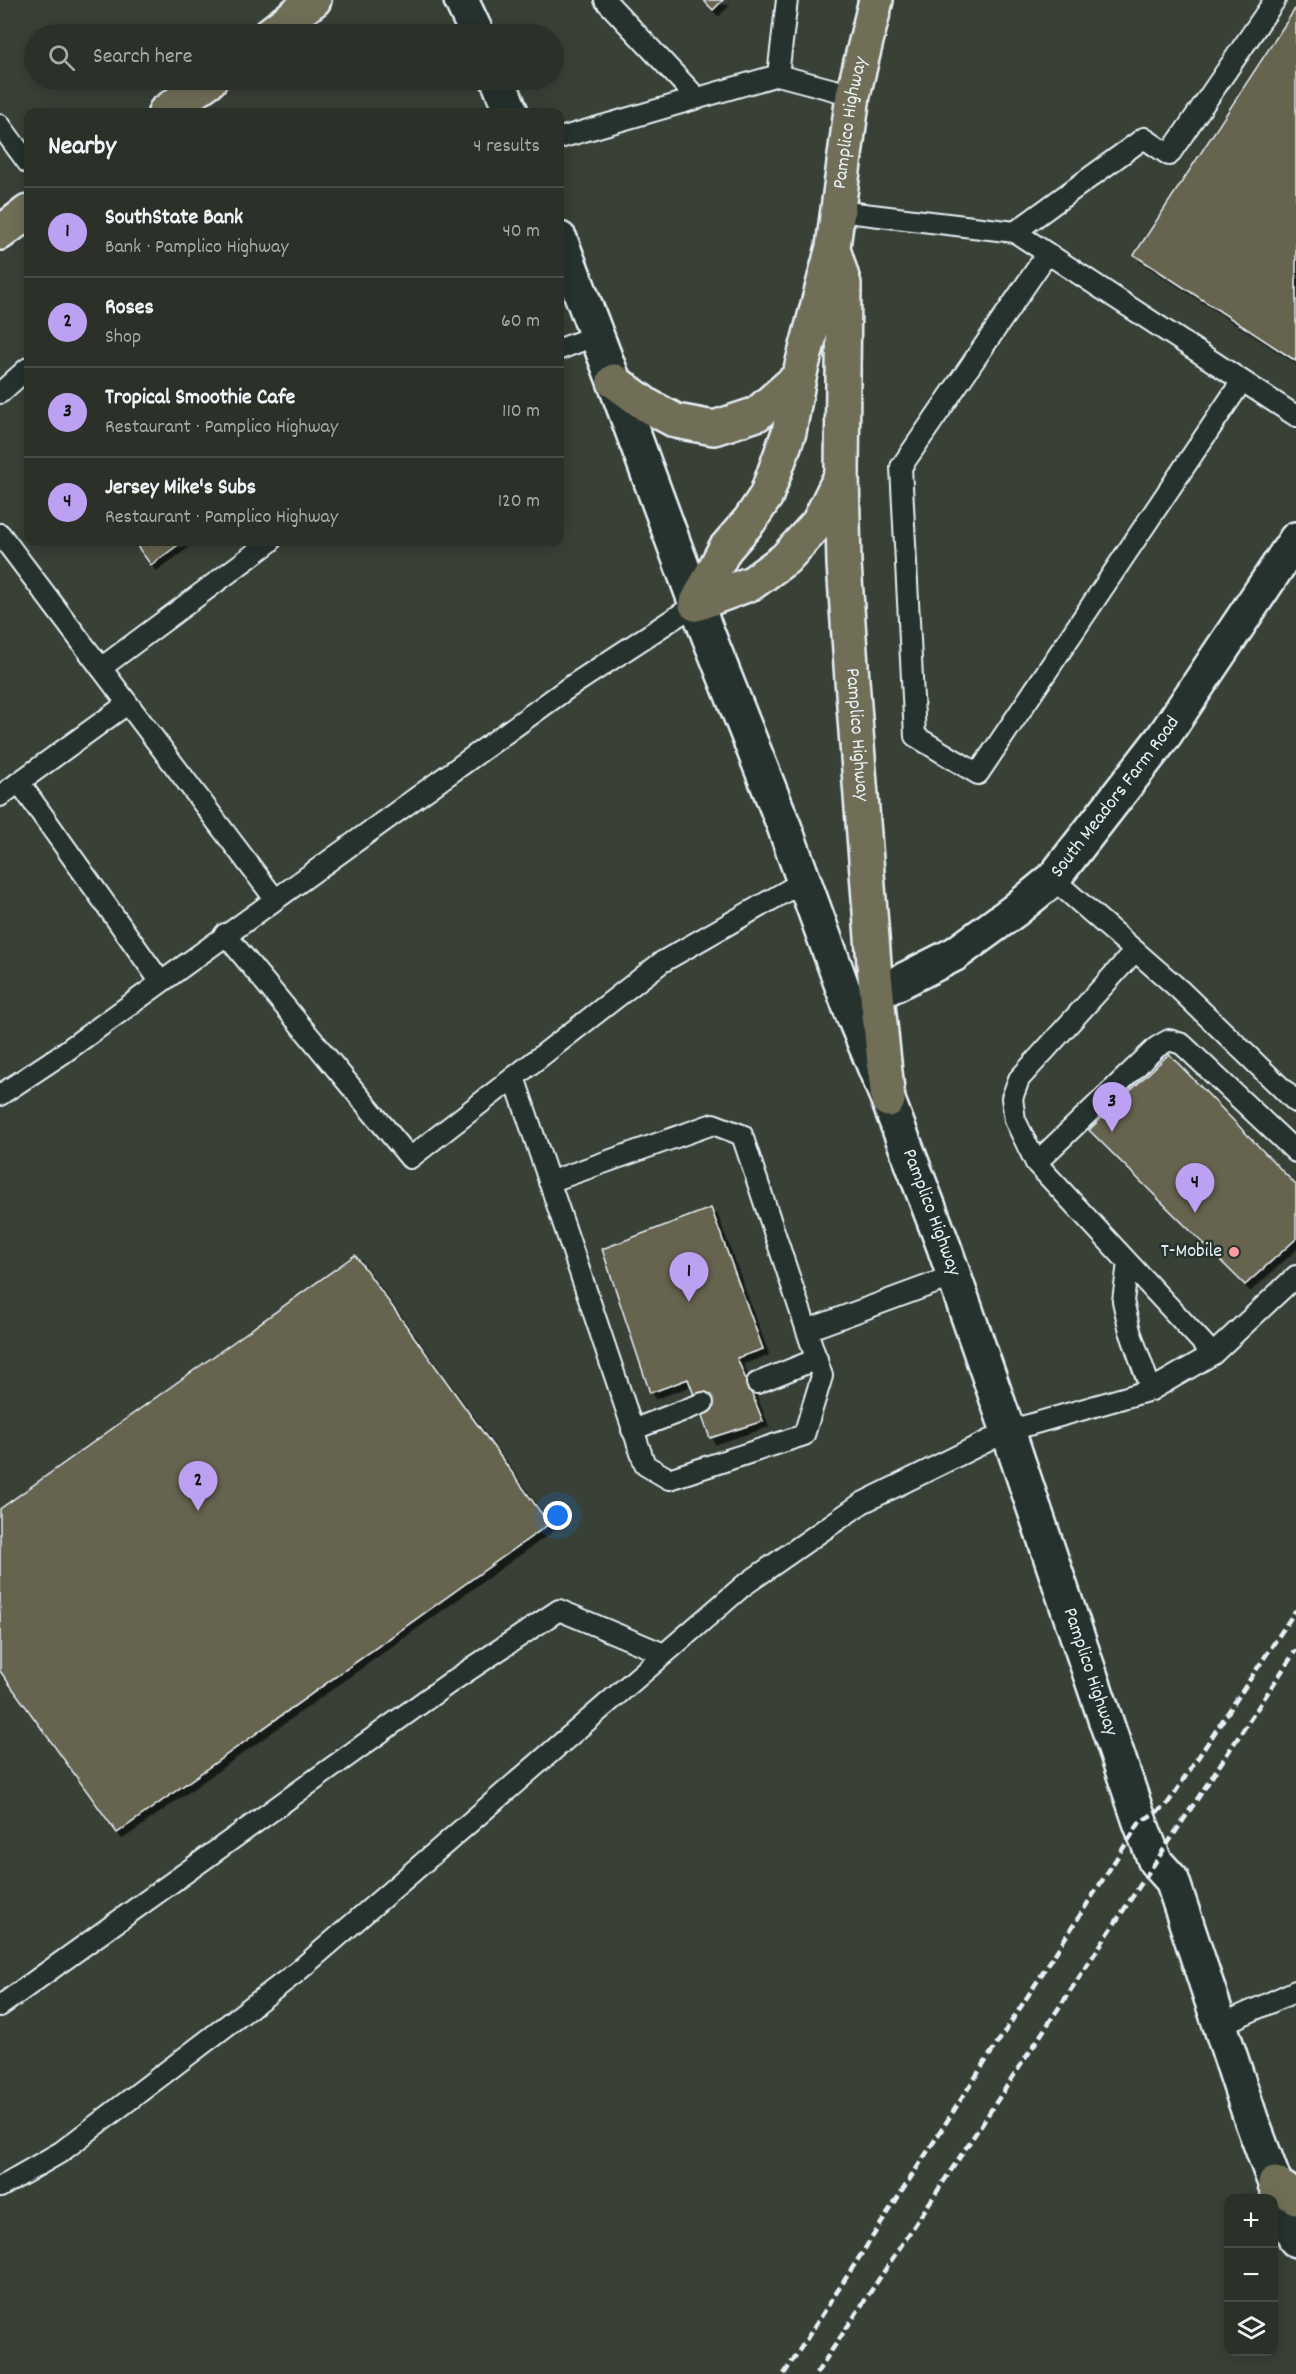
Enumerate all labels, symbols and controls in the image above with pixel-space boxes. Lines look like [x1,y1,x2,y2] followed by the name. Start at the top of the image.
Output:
[24,24,564,90] search box
[45,41,78,74] icon: search
[93,42,192,73] text: Search here
[827,53,876,191] street label: Pamplico Highway
[48,129,116,166] text: Nearby
[473,133,540,161] text: 4 results
[105,203,243,234] text: SouthState Bank
[65,218,70,246] text: 1
[502,218,540,246] text: 40 m
[105,234,289,262] text: Bank · Pamplico Highway
[105,293,154,324] text: Roses
[63,308,72,336] text: 2
[501,308,540,336] text: 60 m
[105,324,141,352] text: Shop
[105,383,295,414] text: Tropical Smoothie Cafe
[63,398,72,426] text: 3
[502,398,540,426] text: 110 m
[105,414,338,442] text: Restaurant · Pamplico Highway
[105,473,256,504] text: Jersey Mike's Subs
[63,488,72,516] text: 4
[498,488,540,516] text: 120 m
[105,504,338,532] text: Restaurant · Pamplico Highway
[837,667,875,803] street label: Pamplico Highway
[1044,711,1187,884] street label: South Meadors Farm Road
[1092,1082,1132,1132] pin: 3
[894,1145,967,1281] street label: Pamplico Highway
[1176,1164,1214,1213] pin: 4
[1161,1238,1222,1266] place label: T-Mobile
[1227,1245,1241,1259] marker: T-Mobile
[670,1252,708,1302] pin: 1
[178,1462,218,1511] pin: 2
[543,1501,572,1530] your location
[1055,1604,1124,1741] street label: Pamplico Highway
[1224,2194,1278,2356] map controls
[1224,2194,1278,2248] button: +
[1224,2248,1278,2302] button: −
[1224,2302,1278,2356] button: layers

